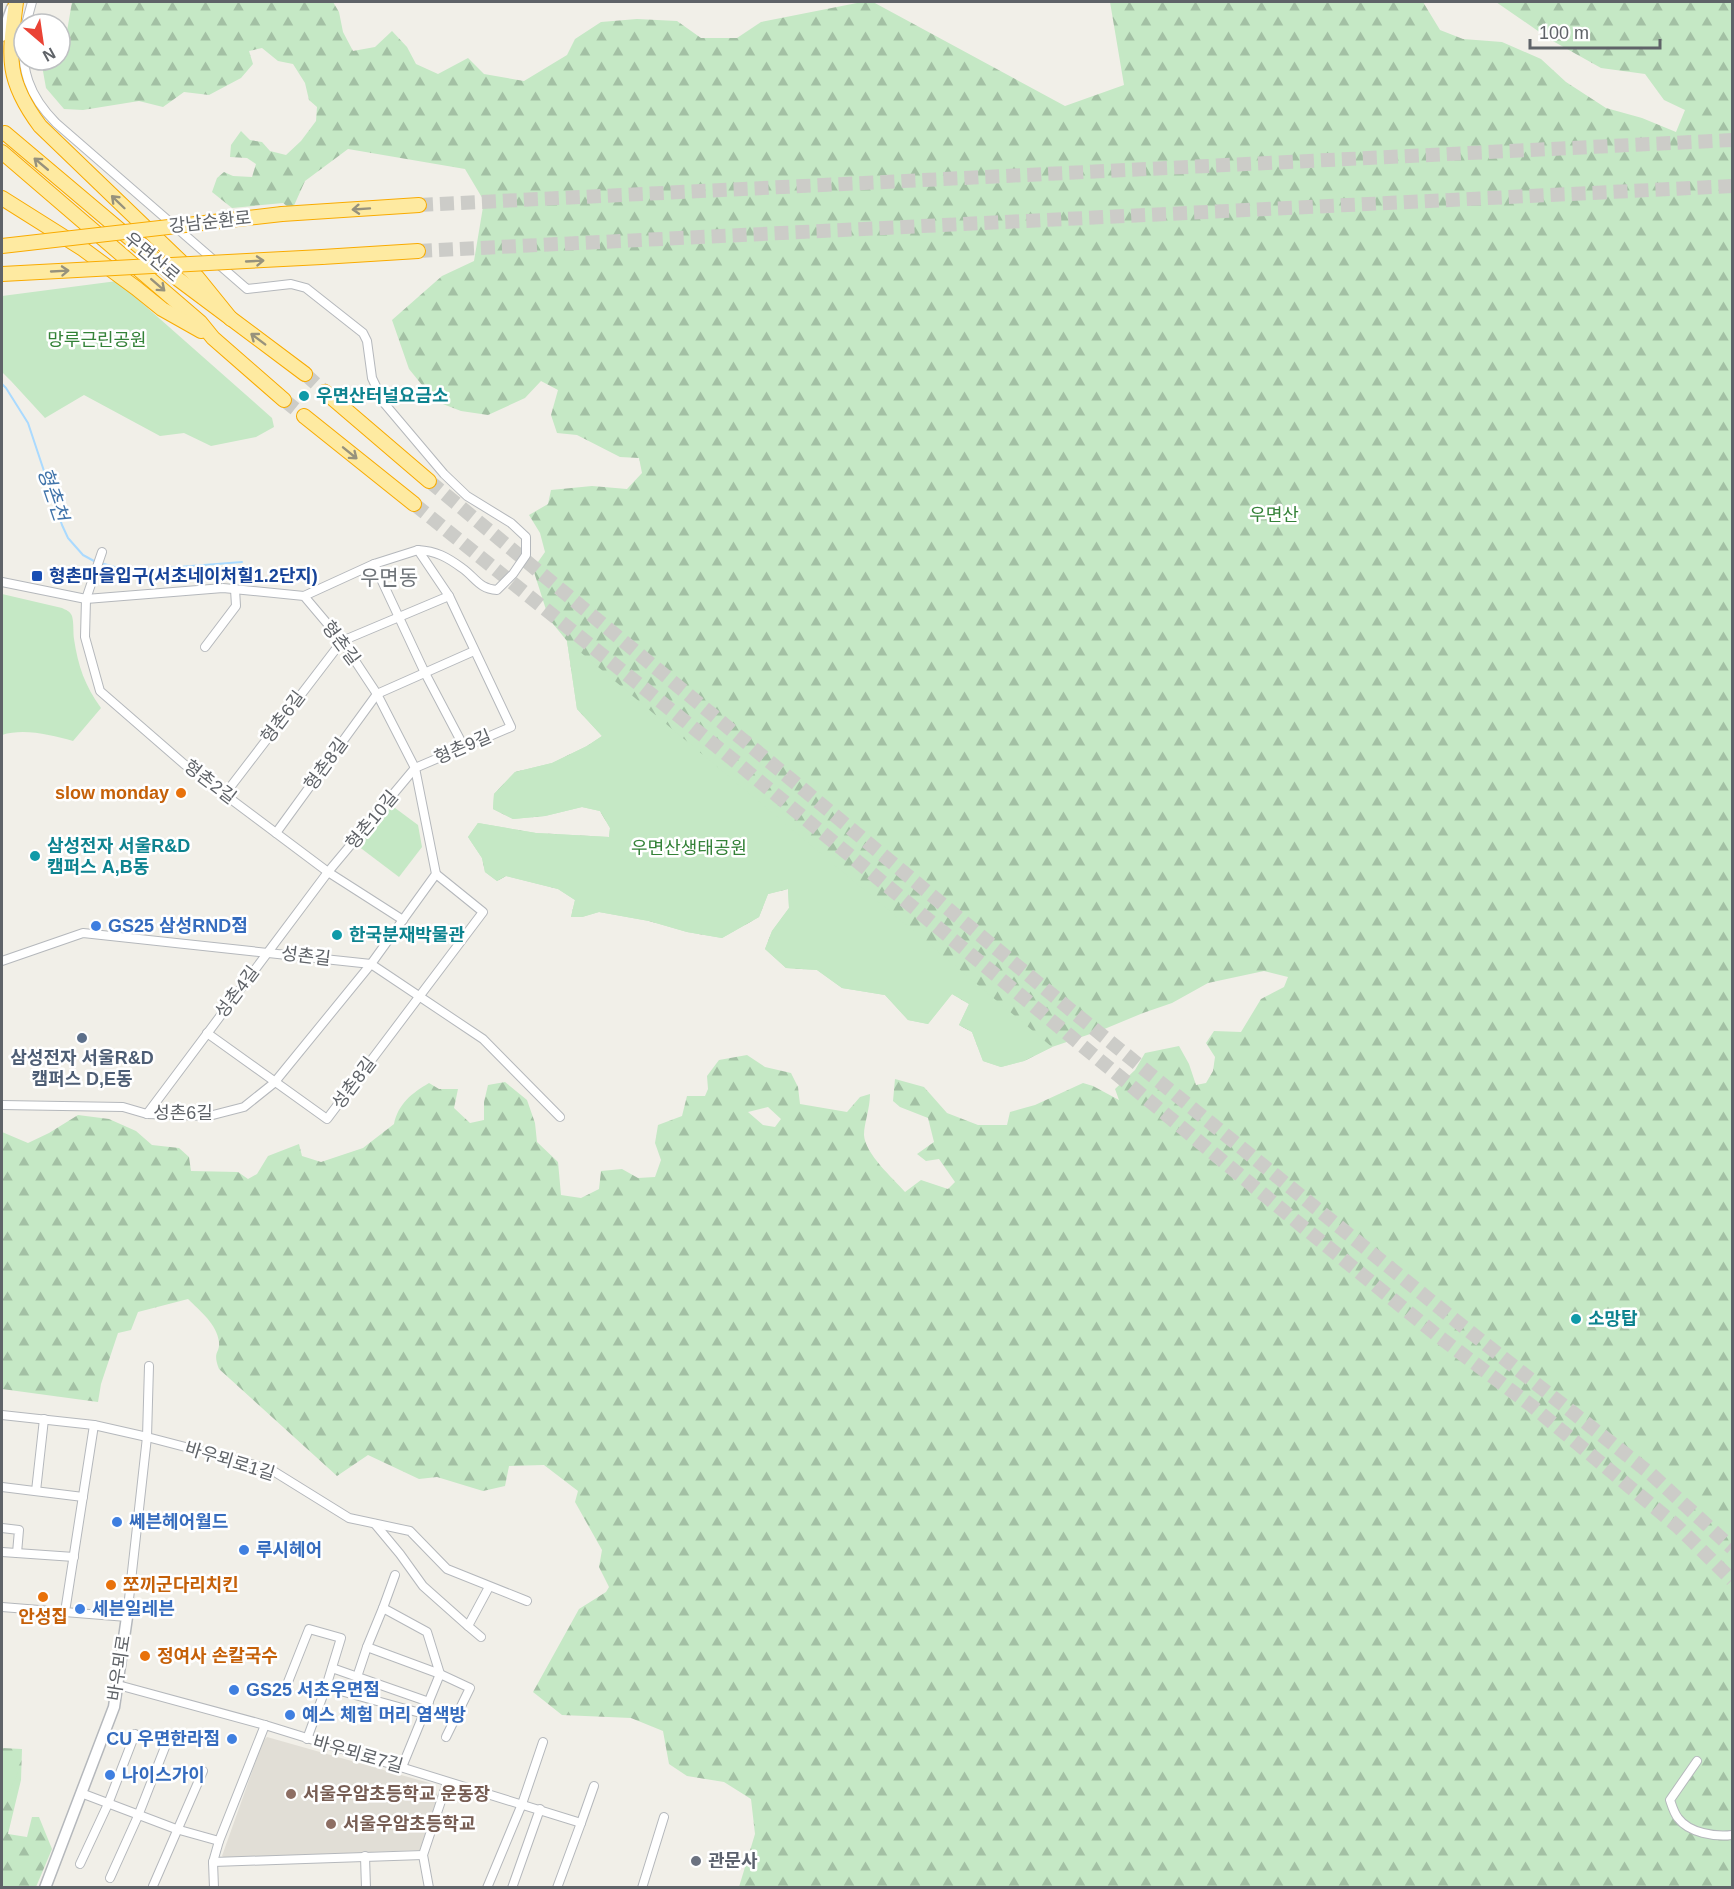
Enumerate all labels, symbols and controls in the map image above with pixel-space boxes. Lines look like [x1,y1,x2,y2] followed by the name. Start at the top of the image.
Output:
[12,12,72,72] north arrow
[1530,12,1660,50] scale bar
[1539,23,1589,43] text: 100 m
[40,44,58,65] text: N
[34,157,49,171] one-way arrow
[110,195,125,209] one-way arrow
[351,204,371,215] one-way arrow
[168,208,252,236] street label: 강남순환로
[120,228,184,286] street label: 우면산로
[244,255,264,266] one-way arrow
[49,265,69,276] one-way arrow
[149,278,165,292] one-way arrow
[47,330,147,350] park label: 망루근린공원
[250,333,266,346] one-way arrow
[316,386,448,406] place label: 우면산터널요금소
[297,389,311,403] marker: 우면산터널요금소
[342,446,357,460] one-way arrow
[34,464,73,526] water label: 형촌천
[1249,505,1299,525] park label: 우면산
[49,566,318,586] place label: 형촌마을입구(서초네이처힐1.2단지)
[360,566,418,589] district label: 우면동
[30,569,44,583] marker: 형촌마을입구(서초네이처힐1.2단지)
[318,617,364,669] street label: 형촌길
[257,687,309,747] street label: 형촌6길
[432,726,494,768] street label: 형촌9길
[300,734,352,794] street label: 형촌8길
[180,756,240,808] street label: 형촌2길
[55,783,169,803] place label: slow monday
[174,786,188,800] marker: slow monday
[342,787,402,853] street label: 형촌10길
[47,836,190,877] place label: 삼성전자 서울R&D 캠퍼스 A,B동
[631,838,747,858] park label: 우면산생태공원
[28,849,42,863] marker: 삼성전자 서울R&D 캠퍼스 A,B동
[108,916,248,936] place label: GS25 삼성RND점
[89,919,103,933] marker: GS25 삼성RND점
[349,925,465,945] place label: 한국분재박물관
[330,928,344,942] marker: 한국분재박물관
[280,943,332,969] street label: 성촌길
[211,962,263,1022] street label: 성촌4길
[75,1031,89,1045] marker: 삼성전자 서울R&D 캠퍼스 D,E동
[10,1048,154,1089] place label: 삼성전자 서울R&D 캠퍼스 D,E동
[328,1053,380,1113] street label: 성촌8길
[153,1103,213,1123] street label: 성촌6길
[1588,1309,1638,1329] place label: 소망탑
[1569,1312,1583,1326] marker: 소망탑
[183,1438,277,1484] street label: 바우뫼로1길
[129,1512,228,1532] place label: 쎄븐헤어월드
[110,1515,124,1529] marker: 쎄븐헤어월드
[256,1540,322,1560] place label: 루시헤어
[237,1543,251,1557] marker: 루시헤어
[123,1575,239,1595] place label: 쪼끼군다리치킨
[104,1578,118,1592] marker: 쪼끼군다리치킨
[36,1590,50,1604] marker: 안성집
[92,1599,175,1619] place label: 세븐일레븐
[73,1602,87,1616] marker: 세븐일레븐
[18,1607,68,1627] place label: 안성집
[104,1634,134,1702] street label: 바우뫼로
[157,1646,278,1666] place label: 정여사 손칼국수
[138,1649,152,1663] marker: 정여사 손칼국수
[246,1680,380,1700] place label: GS25 서초우면점
[227,1683,241,1697] marker: GS25 서초우면점
[302,1705,466,1725] place label: 예스 체험 머리 염색방
[283,1708,297,1722] marker: 예스 체험 머리 염색방
[106,1729,220,1749] place label: CU 우면한라점
[225,1732,239,1746] marker: CU 우면한라점
[311,1732,405,1776] street label: 바우뫼로7길
[122,1765,205,1785] place label: 나이스가이
[103,1768,117,1782] marker: 나이스가이
[303,1784,491,1804] place label: 서울우암초등학교 운동장
[284,1787,298,1801] marker: 서울우암초등학교 운동장
[343,1814,475,1834] place label: 서울우암초등학교
[324,1817,338,1831] marker: 서울우암초등학교
[708,1851,758,1871] place label: 관문사
[689,1854,703,1868] marker: 관문사

